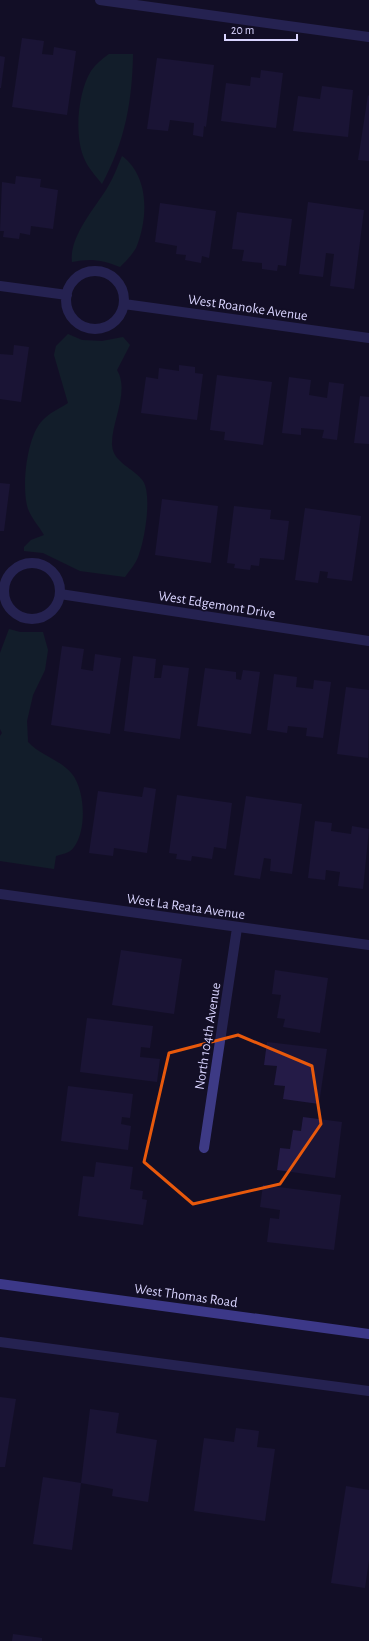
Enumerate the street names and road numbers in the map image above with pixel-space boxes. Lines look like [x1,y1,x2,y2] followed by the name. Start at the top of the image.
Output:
[187,293,309,323] street label: West Roanoke Avenue
[157,589,276,621] street label: West Edgemont Drive
[126,892,246,922] street label: West La Reata Avenue
[193,982,223,1091] street label: North 104th Avenue
[133,1282,238,1310] street label: West Thomas Road

